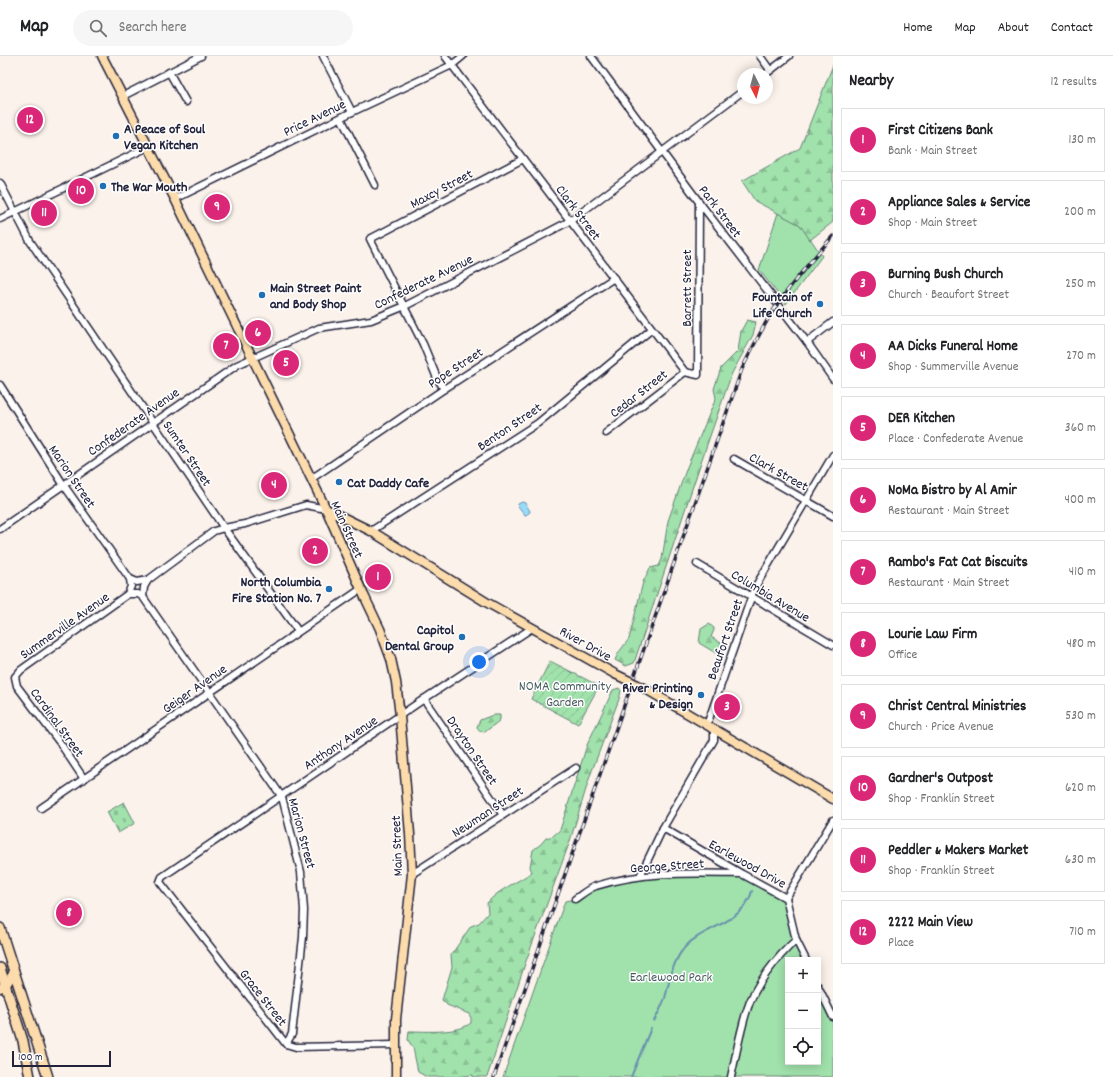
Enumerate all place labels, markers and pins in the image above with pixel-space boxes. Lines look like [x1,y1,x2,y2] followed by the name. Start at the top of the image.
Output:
[17,105,43,135] pin: 12
[124,120,206,156] place label: A Peace of Soul Vegan Kitchen
[111,131,121,141] marker: A Peace of Soul Vegan Kitchen
[68,176,94,206] pin: 10
[111,178,188,198] place label: The War Mouth
[98,181,108,191] marker: The War Mouth
[204,192,230,222] pin: 9
[31,198,57,228] pin: 11
[270,279,362,315] place label: Main Street Paint and Body Shop
[752,288,813,324] place label: Fountain of Life Church
[257,290,267,300] marker: Main Street Paint and Body Shop
[815,299,825,309] marker: Fountain of Life Church
[245,318,271,348] pin: 6
[213,331,239,361] pin: 7
[273,348,299,378] pin: 5
[261,470,287,500] pin: 4
[347,474,429,494] place label: Cat Daddy Cafe
[334,477,344,487] marker: Cat Daddy Cafe
[302,536,328,566] pin: 2
[365,562,391,592] pin: 1
[232,573,322,609] place label: North Columbia Fire Station No. 7
[324,584,334,594] marker: North Columbia Fire Station No. 7
[385,621,455,657] place label: Capitol Dental Group
[457,632,467,642] marker: Capitol Dental Group
[622,679,694,715] place label: River Printing & Design
[696,690,706,700] marker: River Printing & Design
[714,692,740,722] pin: 3
[56,898,82,928] pin: 8

